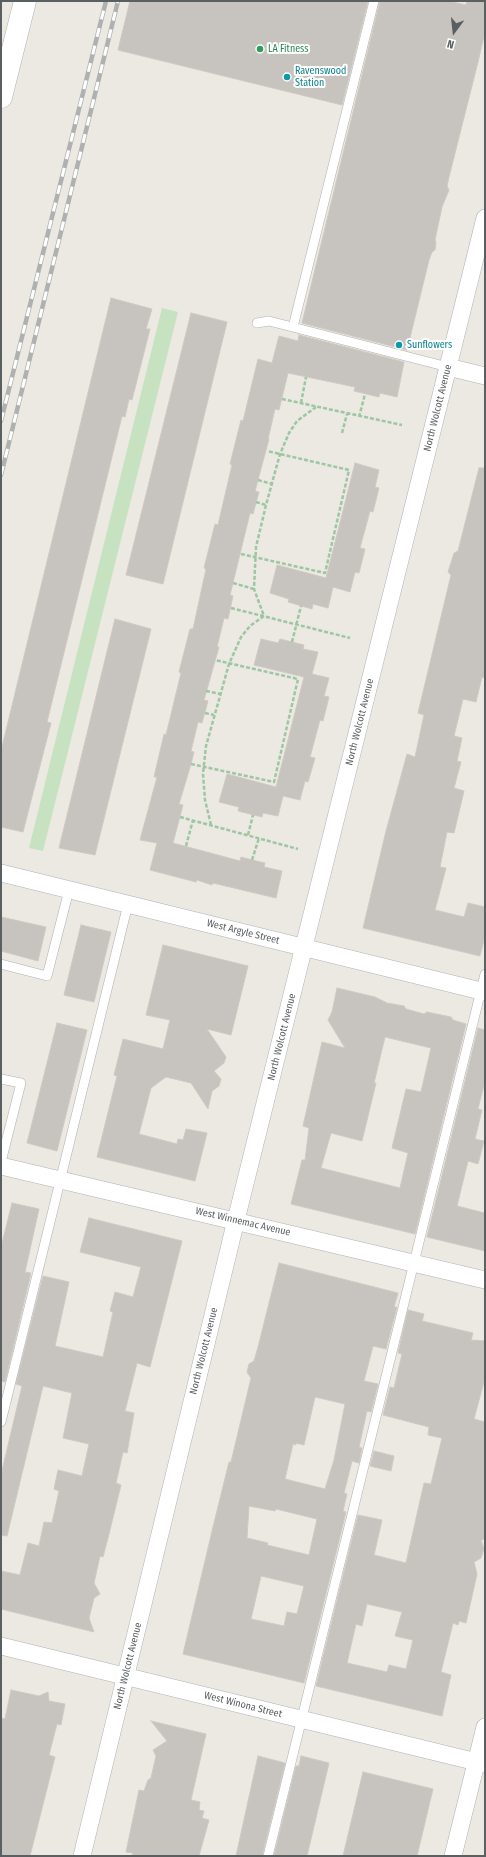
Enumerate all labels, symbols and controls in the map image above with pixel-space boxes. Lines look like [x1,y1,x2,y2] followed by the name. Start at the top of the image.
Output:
[434,12,474,52] north arrow
[446,37,456,51] text: N
[268,43,309,55] place label: LA Fitness
[255,44,265,54] marker: LA Fitness
[295,65,346,88] place label: Ravenswood Station
[282,72,292,82] marker: Ravenswood Station
[407,339,452,351] place label: Sunflowers
[394,340,404,350] marker: Sunflowers
[421,363,455,453] street label: North Wolcott Avenue
[343,677,377,767] street label: North Wolcott Avenue
[205,917,281,947] street label: West Argyle Street
[265,992,299,1082] street label: North Wolcott Avenue
[194,1205,292,1239] street label: West Winnemac Avenue
[187,1306,221,1396] street label: North Wolcott Avenue
[111,1621,145,1711] street label: North Wolcott Avenue
[203,1690,283,1720] street label: West Winona Street

